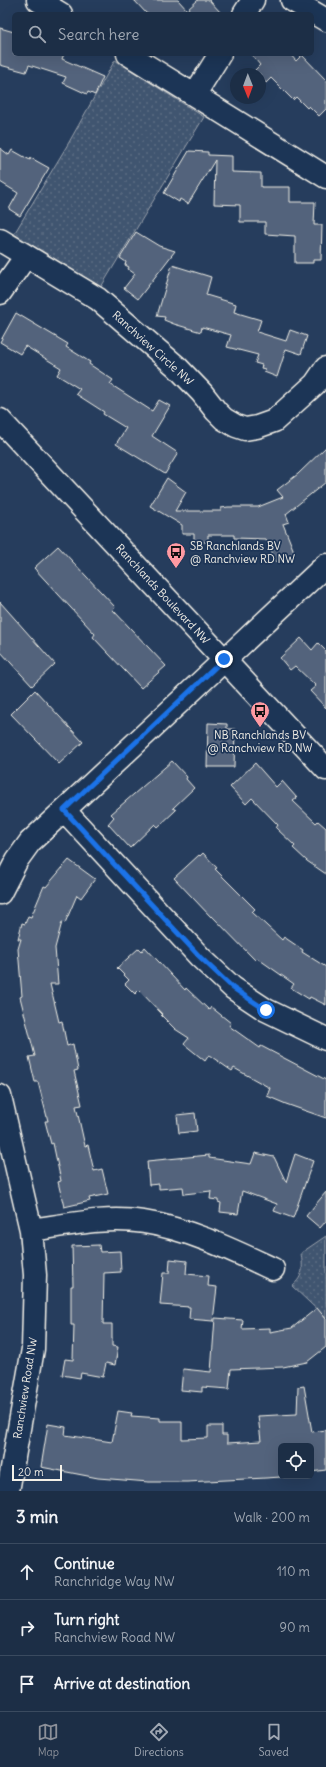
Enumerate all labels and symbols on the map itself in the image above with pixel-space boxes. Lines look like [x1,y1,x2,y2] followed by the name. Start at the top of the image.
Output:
[230,68,266,104] north arrow
[109,308,197,388] street label: Ranchview Circle NW
[190,539,295,566] place label: SB Ranchlands BV @ Ranchview RD NW
[113,541,213,647] street label: Ranchlands Boulevard NW
[165,541,187,569] bus stop icon: SB Ranchlands BV @ Ranchview RD NW
[215,650,233,668] route end
[249,700,271,728] bus stop icon: NB Ranchlands BV @ Ranchview RD NW
[207,728,313,755] place label: NB Ranchlands BV @ Ranchview RD NW
[257,1001,275,1019] route start
[10,1336,40,1440] street label: Ranchview Road NW
[12,1463,62,1482] scale bar

